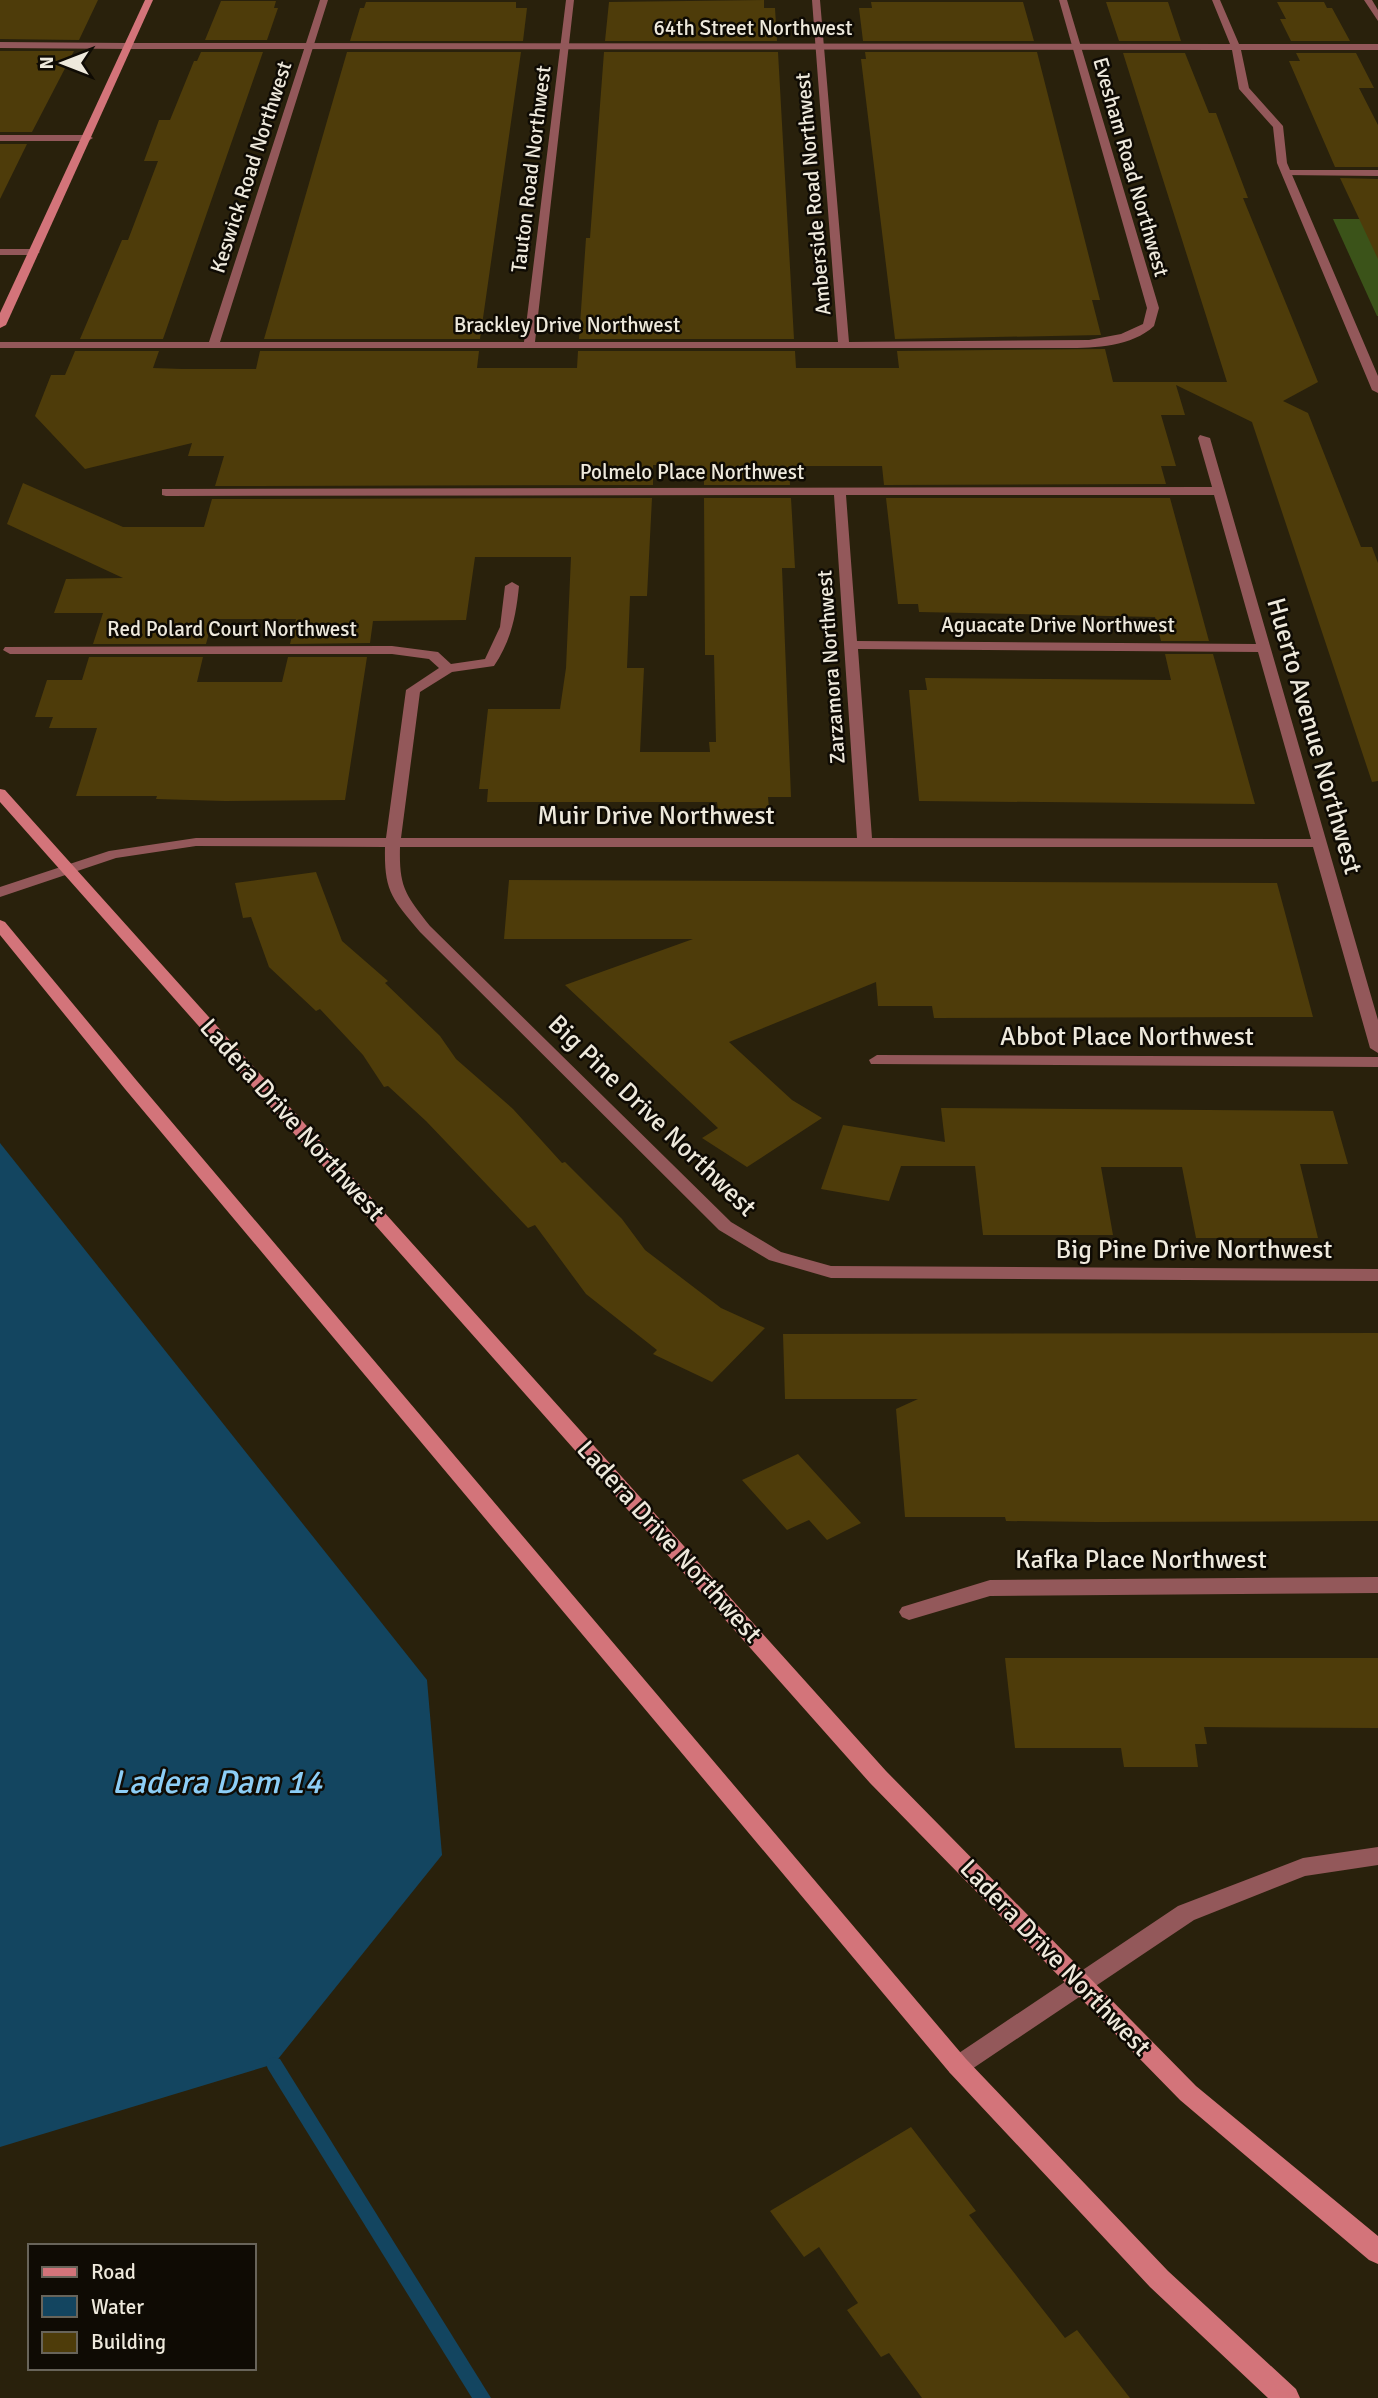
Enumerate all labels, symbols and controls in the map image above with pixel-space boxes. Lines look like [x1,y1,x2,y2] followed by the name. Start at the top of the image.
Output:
[653,15,853,41] street label: 64th Street Northwest
[28,28,98,98] north arrow
[1087,54,1175,280] street label: Evesham Road Northwest
[35,56,59,70] text: N
[204,58,298,276] street label: Keswick Road Northwest
[505,64,557,274] street label: Tauton Road Northwest
[789,72,837,316] street label: Amberside Road Northwest
[454,312,680,338] street label: Brackley Drive Northwest
[580,459,804,485] street label: Polmelo Place Northwest
[811,569,851,765] street label: Zarzamora Northwest
[1259,594,1369,878] street label: Huerto Avenue Northwest
[941,612,1175,638] street label: Aguacate Drive Northwest
[107,616,357,642] street label: Red Polard Court Northwest
[537,800,775,832] street label: Muir Drive Northwest
[541,1008,763,1224] street label: Big Pine Drive Northwest
[193,1012,391,1228] street label: Ladera Drive Northwest
[1000,1021,1254,1053] street label: Abbot Place Northwest
[1056,1234,1332,1266] street label: Big Pine Drive Northwest
[570,1434,768,1650] street label: Ladera Drive Northwest
[1015,1544,1267,1576] street label: Kafka Place Northwest
[112,1762,323,1803] water label: Ladera Dam 14
[953,1853,1157,2063] street label: Ladera Drive Northwest
[28,2244,256,2370] legend
[91,2259,136,2285] text: Road
[91,2294,144,2320] text: Water
[91,2329,166,2355] text: Building

